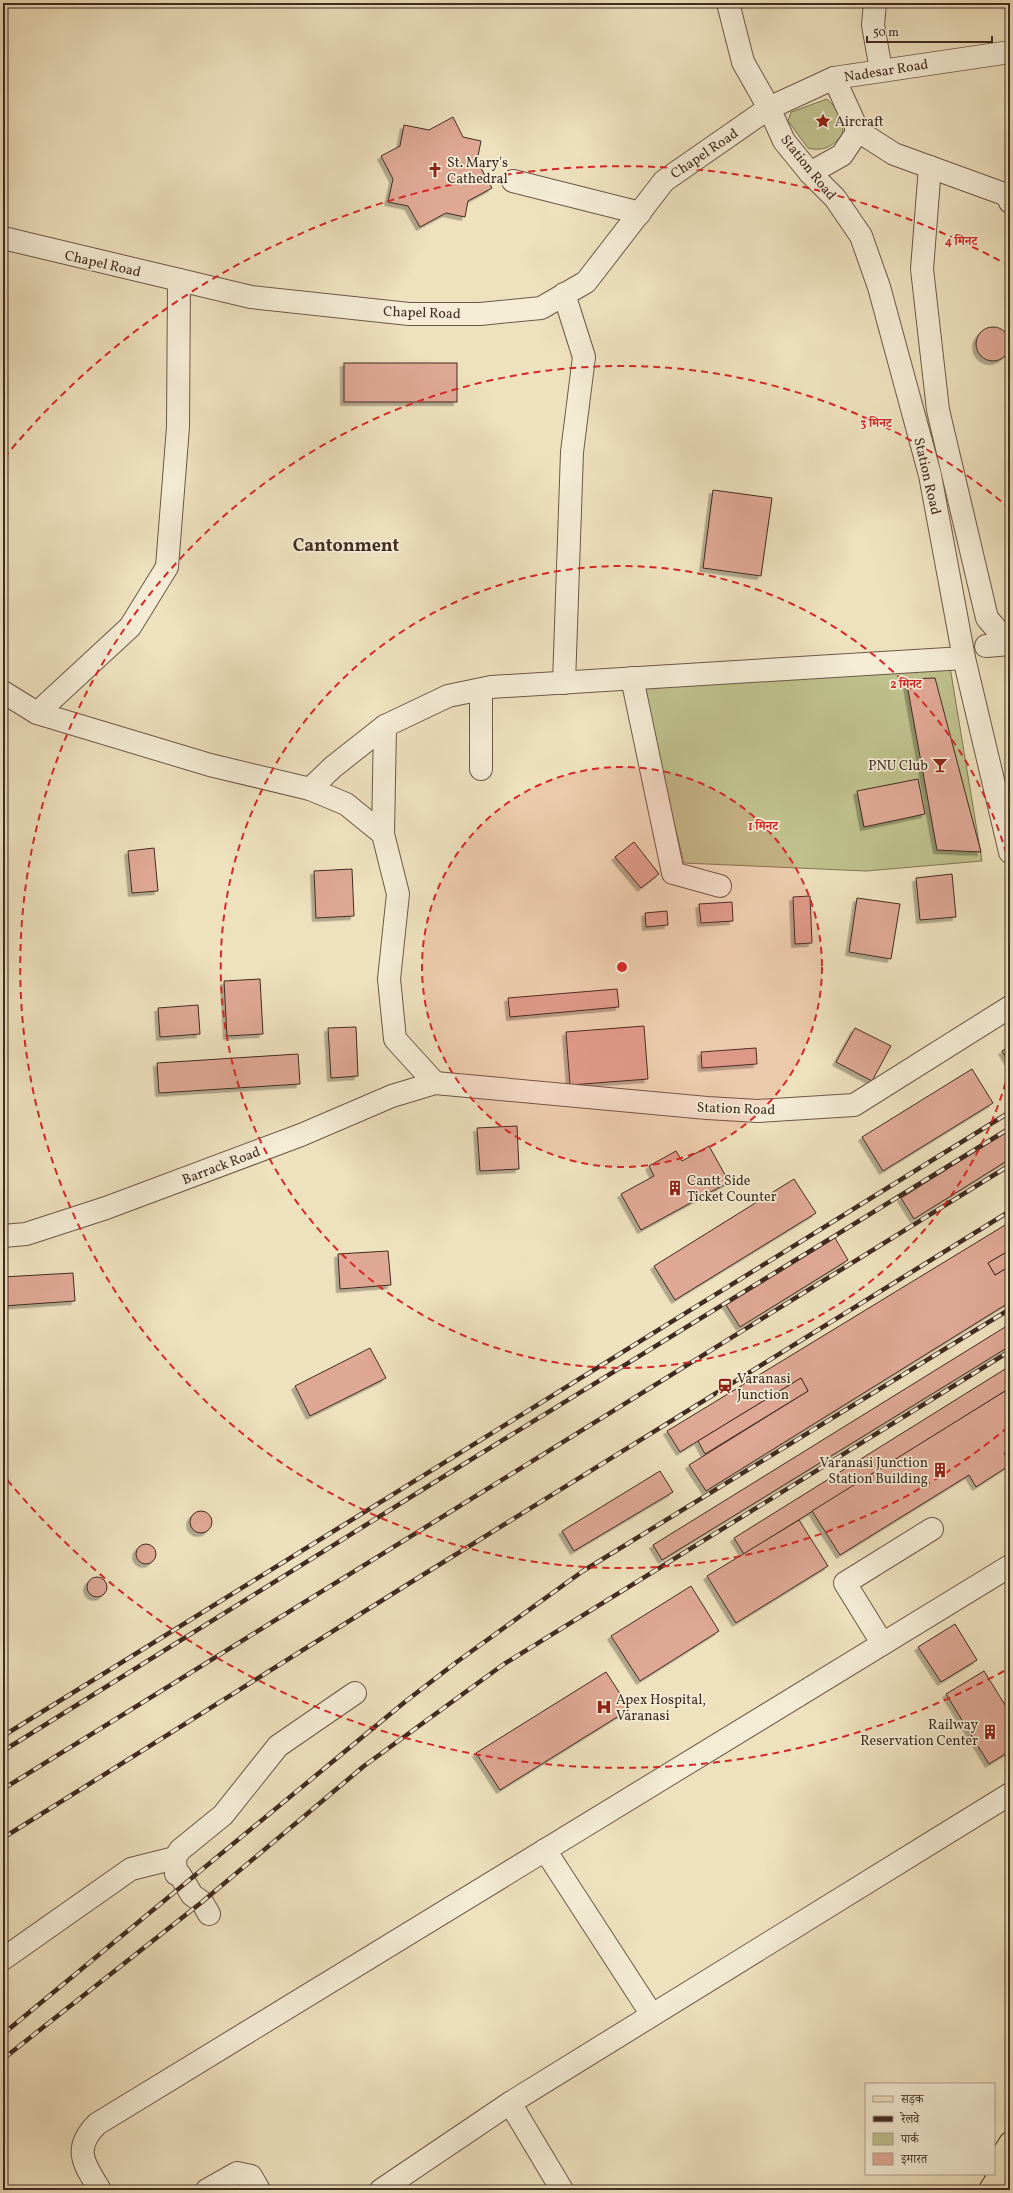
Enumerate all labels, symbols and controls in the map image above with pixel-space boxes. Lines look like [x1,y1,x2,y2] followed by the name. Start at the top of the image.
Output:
[867,18,992,44] scale bar
[873,25,899,41] text: 50 m
[843,55,930,88] street label: Nadesar Road
[814,112,832,130] place icon: Aircraft
[835,113,884,132] place label: Aircraft
[667,125,742,184] street label: Chapel Road
[776,131,840,205] street label: Station Road
[447,154,508,189] place label: St. Mary's Cathedral
[426,161,444,179] church icon: St. Mary's Cathedral
[945,234,978,250] text: 4 मिनट
[63,246,143,282] street label: Chapel Road
[383,303,461,324] street label: Chapel Road
[860,416,893,432] text: 3 मिनट
[908,436,945,517] street label: Station Road
[293,534,400,559] district label: Cantonment
[890,677,923,693] text: 2 मिनट
[931,756,949,774] bar icon: PNU Club
[868,757,928,776] place label: PNU Club
[748,819,779,835] text: 1 मिनट
[615,960,629,974] centre of rings
[696,1099,776,1120] street label: Station Road
[180,1143,263,1190] street label: Barrack Road
[687,1172,777,1207] place label: Cantt Side Ticket Counter
[666,1179,684,1197] building icon: Cantt Side Ticket Counter
[737,1370,791,1405] place label: Varanasi Junction
[716,1377,734,1395] station icon: Varanasi Junction
[819,1454,928,1489] place label: Varanasi Junction Station Building
[931,1461,949,1479] building icon: Varanasi Junction Station Building
[616,1691,706,1726] place label: Apex Hospital, Varanasi
[595,1698,613,1716] hospital icon: Apex Hospital, Varanasi
[860,1716,978,1751] place label: Railway Reservation Center
[981,1723,999,1741] building icon: Railway Reservation Center
[865,2083,995,2175] legend
[900,2092,925,2108] text: सड़क
[899,2111,920,2128] text: रेलवे
[900,2132,920,2148] text: पार्क
[900,2152,928,2168] text: इमारत

